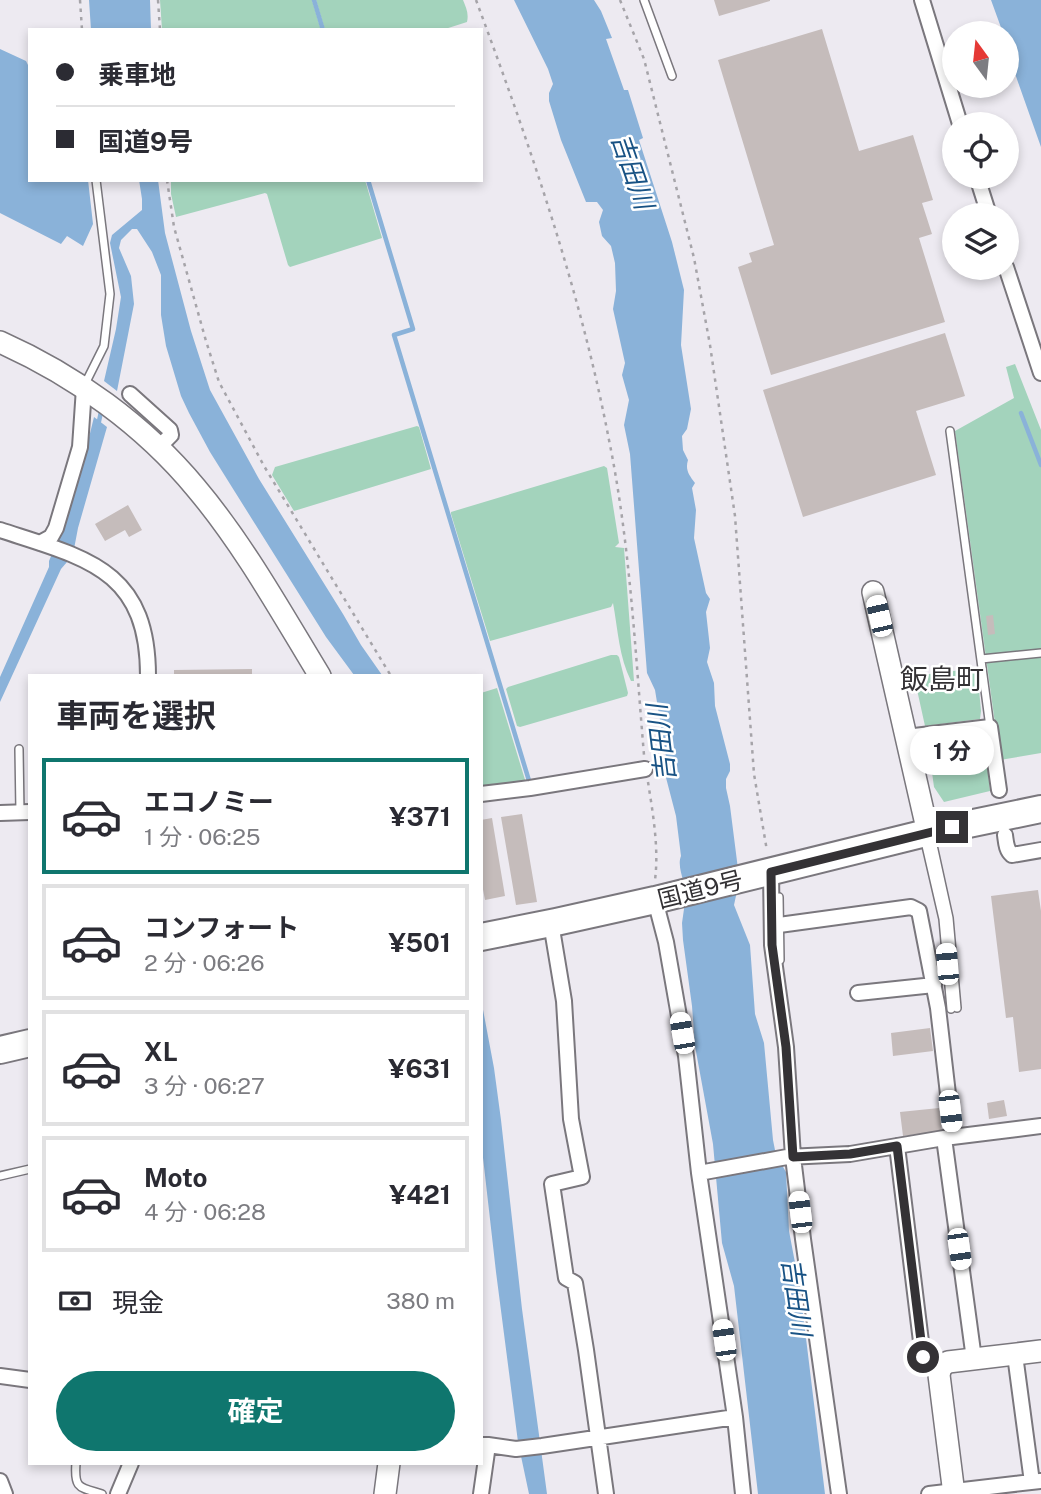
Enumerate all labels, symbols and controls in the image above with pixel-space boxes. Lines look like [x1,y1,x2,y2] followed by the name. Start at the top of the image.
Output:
[942,21,1018,98] north arrow
[942,21,1019,280] map controls
[98,59,176,90] text: 乗車地
[942,112,1019,189] button: locate
[98,126,193,157] text: 国道9号
[606,129,661,216] water label: 吉田川
[942,203,1019,280] button: layers
[865,593,894,639] car
[900,662,984,695] district label: 飯島町
[56,697,216,734] text: 車両を選択
[640,699,681,784] water label: 吉田川
[910,726,994,774] callout: 1 分
[933,737,971,764] text: 1 分
[60,785,123,848] icon: car
[144,786,274,817] text: エコノミー
[389,801,451,832] text: ¥371
[936,811,968,843] route end
[144,823,261,850] text: 1 分 · 06:25
[654,865,746,913] street label: 国道9号
[60,911,123,974] icon: car
[144,912,299,943] text: コンフォート
[388,927,451,958] text: ¥501
[935,942,960,986] car
[144,949,265,976] text: 2 分 · 06:26
[669,1010,696,1056] car
[144,1036,178,1067] text: XL
[60,1037,123,1100] icon: car
[388,1053,451,1084] text: ¥631
[144,1072,265,1099] text: 3 分 · 06:27
[938,1089,963,1133] car
[144,1162,207,1193] text: Moto
[60,1163,123,1226] icon: car
[389,1179,451,1210] text: ¥421
[788,1190,813,1234] car
[144,1198,266,1225] text: 4 分 · 06:28
[946,1227,973,1271] car
[776,1256,818,1341] water label: 吉田川
[56,1282,94,1320] icon: cash
[112,1287,164,1318] text: 現金
[386,1287,455,1314] text: 380 m
[711,1318,738,1362] car
[907,1341,939,1373] route start
[56,1371,455,1451] button: 確定

